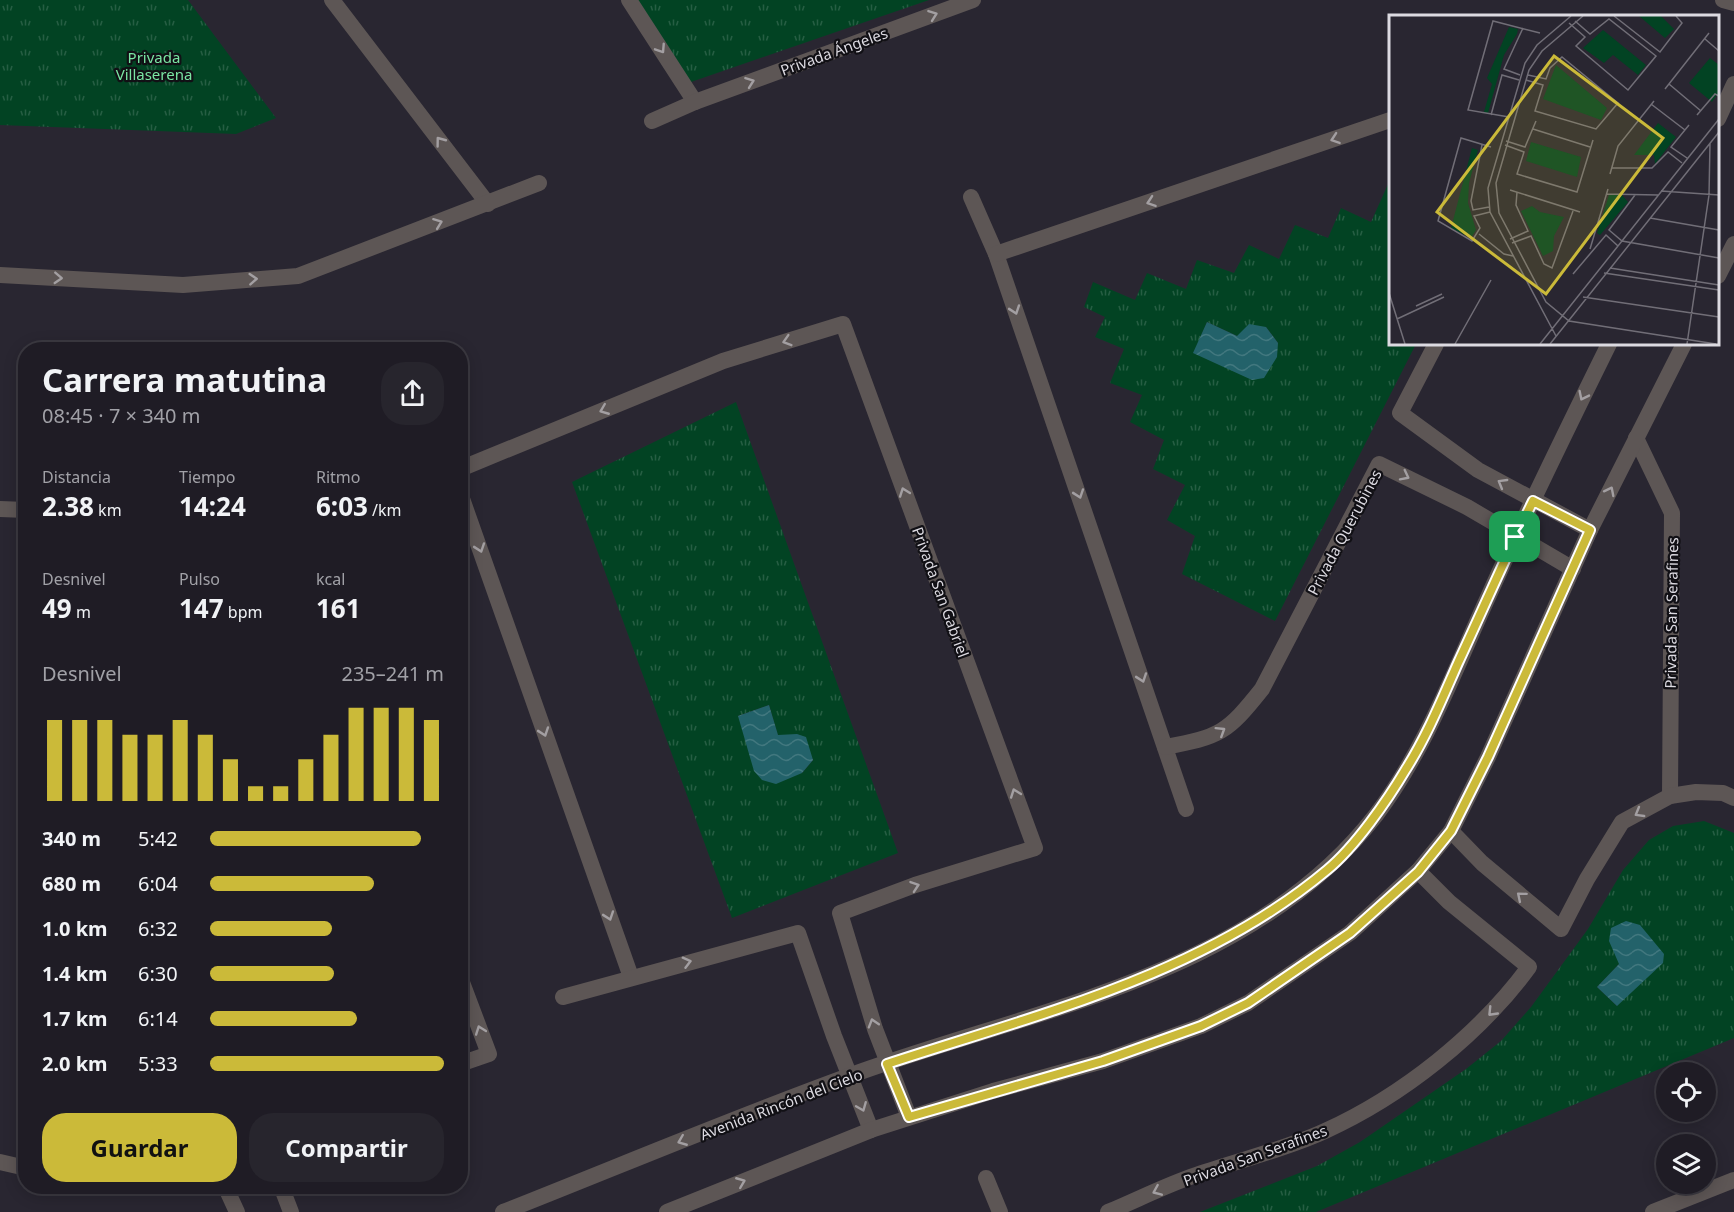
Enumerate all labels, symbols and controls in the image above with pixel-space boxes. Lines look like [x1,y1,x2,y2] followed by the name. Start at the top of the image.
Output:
[927,9,938,22] one-way arrow
[1389,15,1719,345] inset map
[778,22,890,80] street label: Privada Ángeles
[653,43,665,53] one-way arrow
[116,47,192,84] park label: Privada Villaserena
[743,77,754,89] one-way arrow
[1330,131,1341,144] one-way arrow
[436,137,447,148] one-way arrow
[1146,194,1156,207] one-way arrow
[432,218,443,230] one-way arrow
[54,272,63,285] one-way arrow
[249,273,258,286] one-way arrow
[1008,304,1021,314] one-way arrow
[782,334,793,346] one-way arrow
[42,357,327,402] text: Carrera matutina
[381,362,444,425] button: share
[1579,390,1591,401] one-way arrow
[42,402,200,429] text: 08:45 · 7 × 340 m
[600,403,611,415] one-way arrow
[42,466,111,488] text: Distancia
[179,466,236,488] text: Tiempo
[316,466,361,488] text: Ritmo
[1302,466,1386,598] street label: Privada Querubines
[1398,469,1409,480] one-way arrow
[1497,479,1508,490] one-way arrow
[1603,486,1614,497] one-way arrow
[899,487,912,498] one-way arrow
[42,488,94,524] text: 2.38
[179,488,246,524] text: 14:24
[316,488,368,524] text: 6:03
[1071,488,1084,499] one-way arrow
[94,499,122,521] text: km
[368,499,402,521] text: /km
[1489,511,1540,562] pin
[1498,520,1531,553] icon: arrive
[908,524,974,660] street label: Privada San Gabriel
[1660,537,1682,689] street label: Privada San Serafines
[472,542,485,553] one-way arrow
[42,568,106,590] text: Desnivel
[179,568,220,590] text: Pulso
[316,568,345,590] text: kcal
[42,590,72,626] text: 49
[179,590,224,626] text: 147
[316,590,361,626] text: 161
[72,601,91,623] text: m
[224,601,262,623] text: bpm
[42,660,122,687] text: Desnivel
[341,660,444,687] text: 235–241 m
[1134,672,1147,683] one-way arrow
[537,726,550,737] one-way arrow
[1214,727,1225,738] one-way arrow
[1010,789,1022,800] one-way arrow
[1635,805,1645,817] one-way arrow
[42,825,101,852] text: 340 m
[138,825,178,852] text: 5:42
[42,870,101,897] text: 680 m
[138,870,178,897] text: 6:04
[909,880,920,893] one-way arrow
[1517,892,1528,903] one-way arrow
[602,910,615,921] one-way arrow
[42,915,108,942] text: 1.0 km
[138,915,178,942] text: 6:32
[682,957,692,970] one-way arrow
[42,960,108,987] text: 1.4 km
[138,960,178,987] text: 6:30
[42,1005,108,1032] text: 1.7 km
[138,1005,178,1032] text: 6:14
[1488,1005,1499,1016] one-way arrow
[868,1018,881,1029] one-way arrow
[474,1025,487,1036] one-way arrow
[42,1050,108,1077] text: 2.0 km
[138,1050,178,1077] text: 5:33
[1656,1062,1716,1194] map controls
[1656,1062,1716,1122] button: locate
[697,1064,865,1144] street label: Avenida Rincón del Cielo
[855,1101,867,1112] one-way arrow
[42,1113,237,1182] button: Guardar
[249,1113,444,1182] button: Compartir
[1180,1120,1330,1190] street label: Privada San Serafines
[677,1134,688,1147] one-way arrow
[1656,1134,1716,1194] button: layers
[735,1177,746,1189] one-way arrow
[1152,1184,1163,1196] one-way arrow

